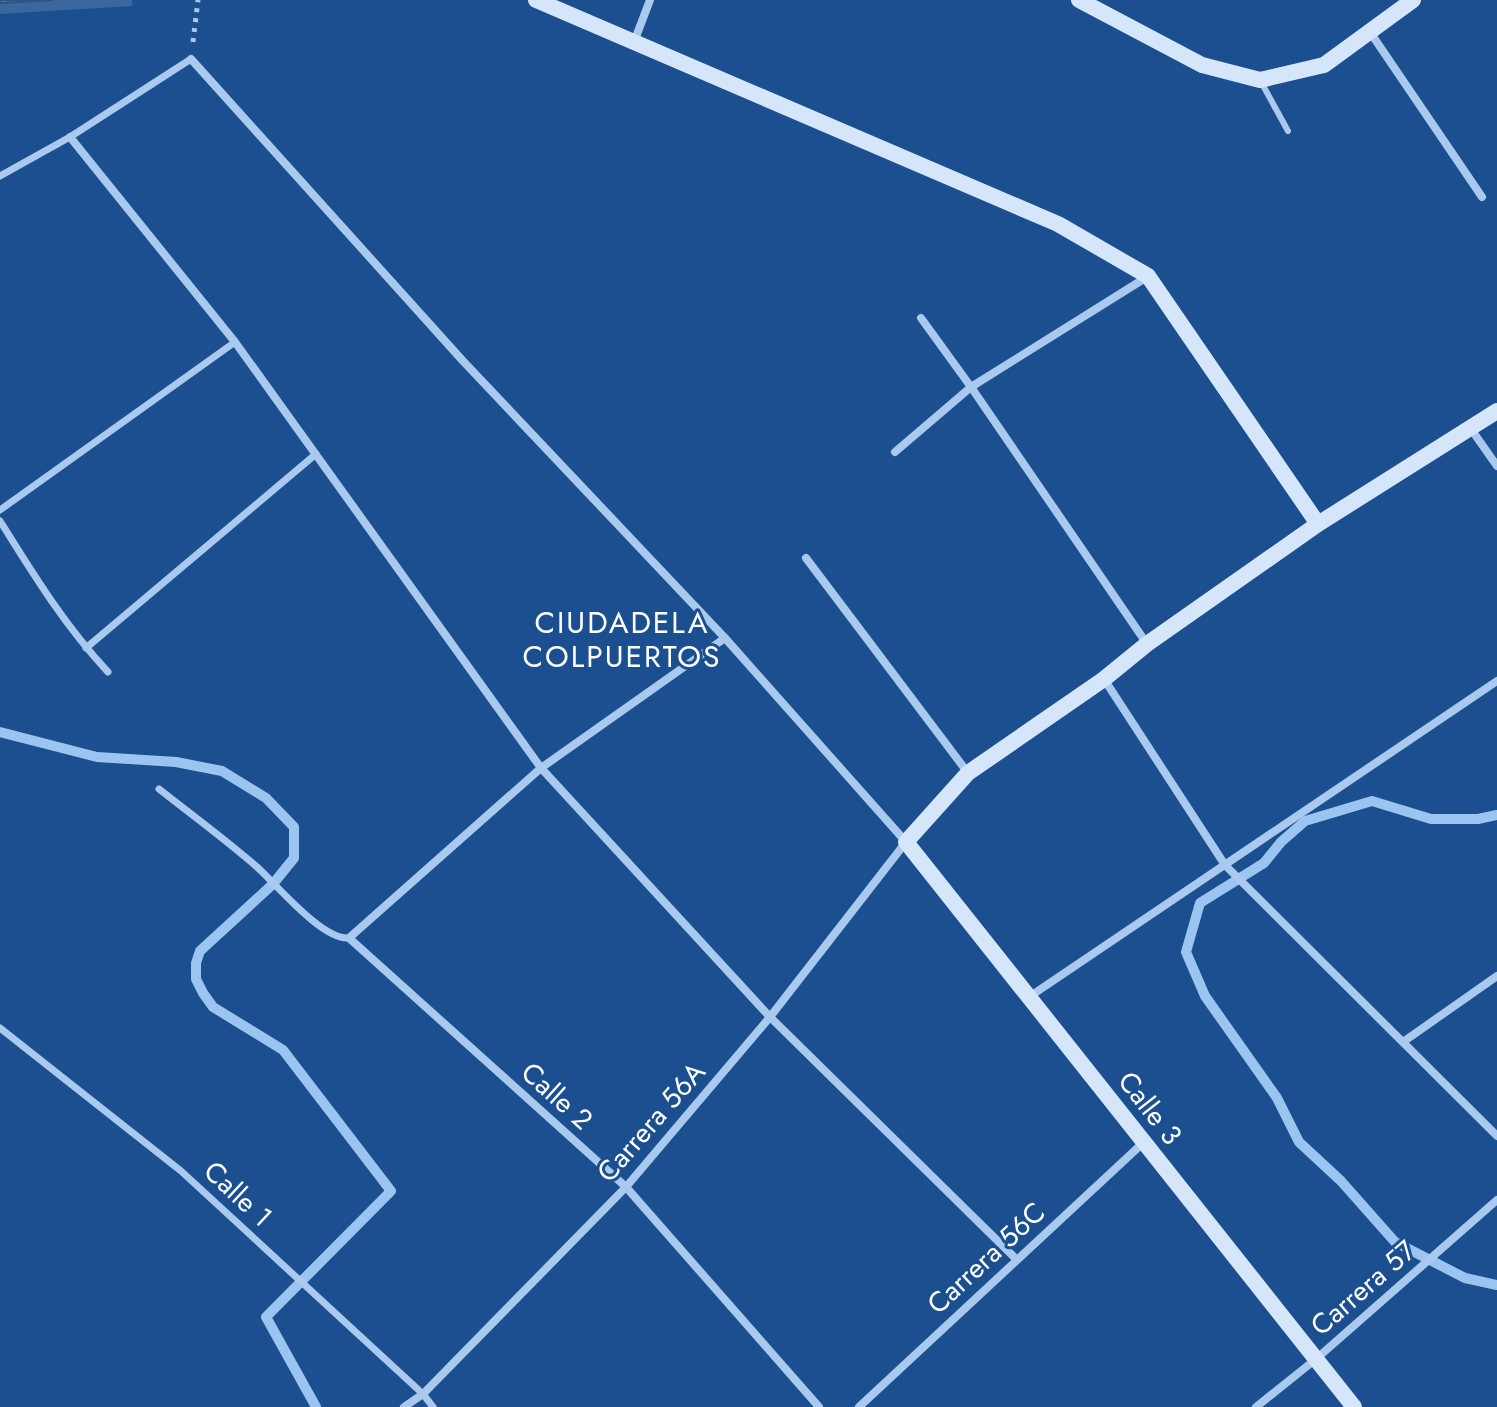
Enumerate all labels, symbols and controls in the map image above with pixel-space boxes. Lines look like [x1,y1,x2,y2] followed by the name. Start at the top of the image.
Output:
[523,601,721,678] district label: CIUDADELA COLPUERTOS
[587,1052,715,1191] street label: Carrera 56A
[512,1053,602,1139] street label: Calle 2
[1108,1062,1192,1154] street label: Calle 3
[194,1151,282,1237] street label: Calle 1
[918,1192,1054,1324] street label: Carrera 56C
[1301,1230,1425,1345] street label: Carrera 57

